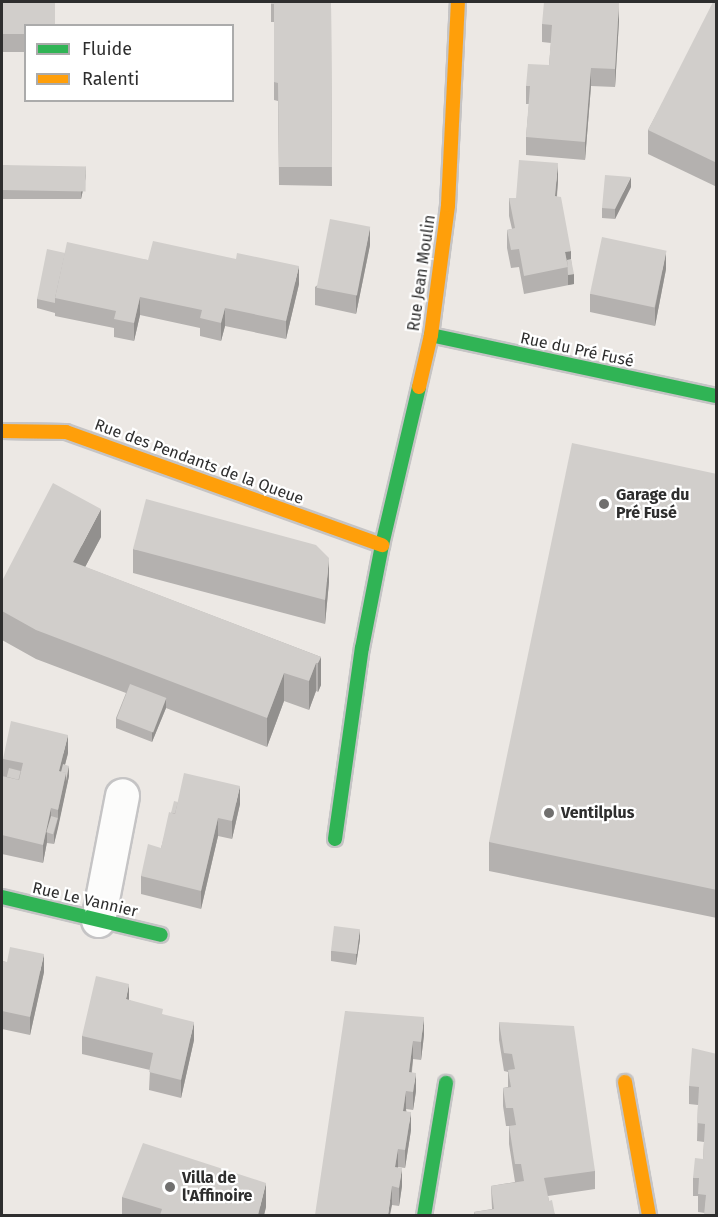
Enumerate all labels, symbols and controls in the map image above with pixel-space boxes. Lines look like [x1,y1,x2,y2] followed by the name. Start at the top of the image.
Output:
[24,24,234,102] legend
[82,38,132,60] text: Fluide
[82,68,139,90] text: Ralenti
[404,214,440,332] street label: Rue Jean Moulin
[519,329,635,371] street label: Rue du Pré Fusé
[92,415,306,509] street label: Rue des Pendants de la Queue
[616,485,689,523] place label: Garage du Pré Fusé
[597,497,611,511] marker: Garage du Pré Fusé
[561,803,634,823] place label: Ventilplus
[542,806,556,820] marker: Ventilplus
[30,879,140,921] street label: Rue Le Vannier
[182,1168,252,1206] place label: Villa de l'Affinoire
[163,1180,177,1194] marker: Villa de l'Affinoire

